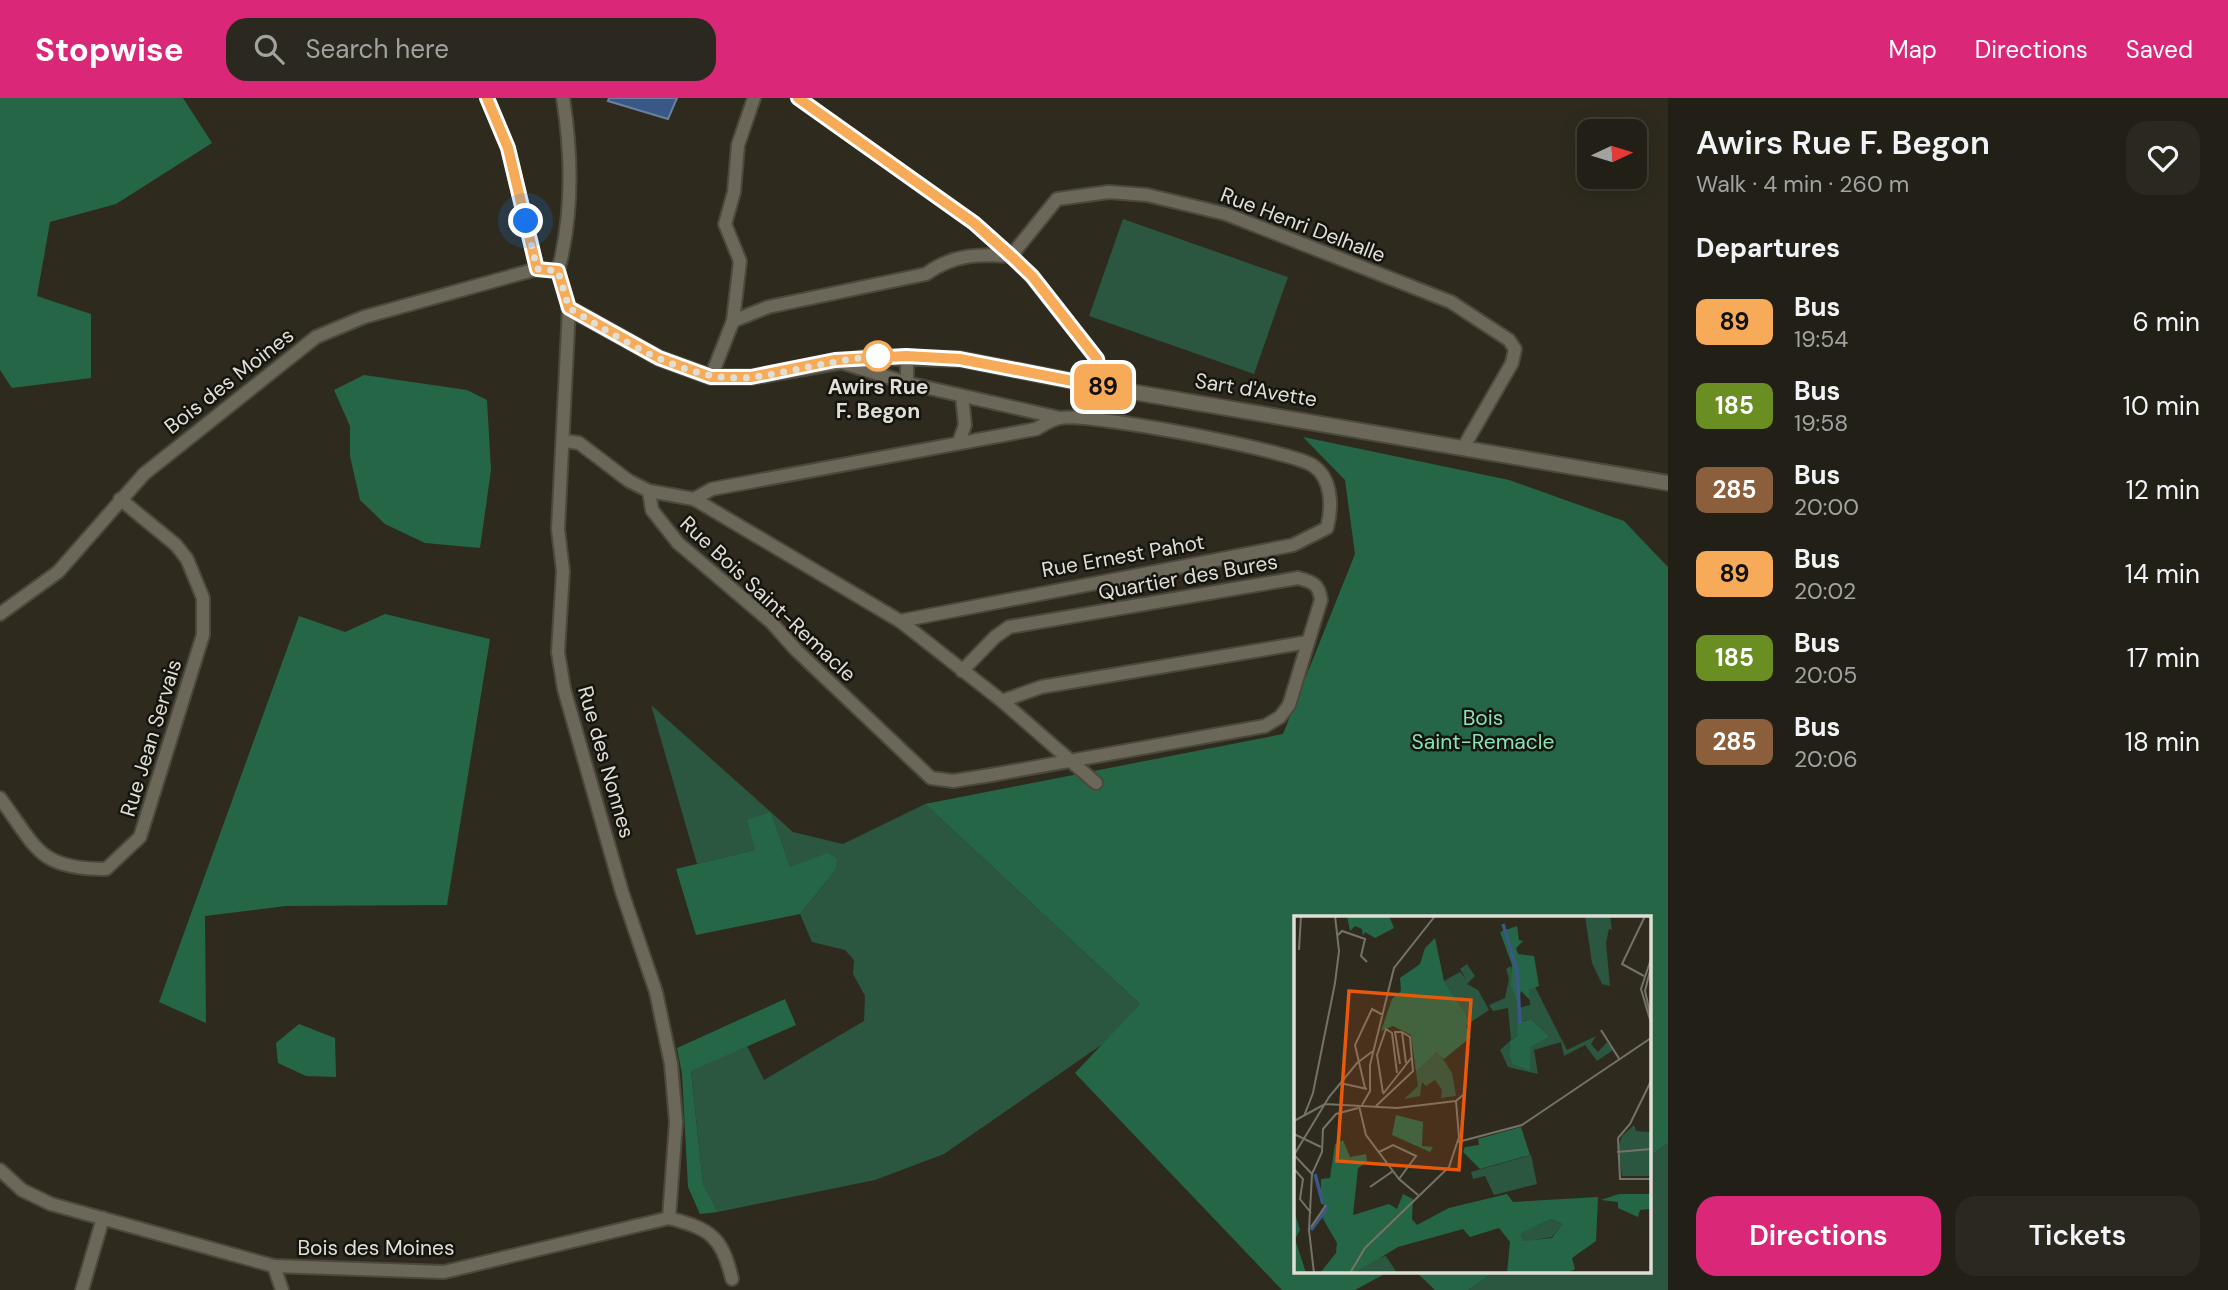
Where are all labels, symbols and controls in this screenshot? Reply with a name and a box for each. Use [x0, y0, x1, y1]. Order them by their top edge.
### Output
search box [226, 18, 716, 81]
text: Stopwise [35, 28, 184, 71]
icon: search [250, 30, 288, 68]
text: Search here [306, 32, 449, 66]
text: Map [1889, 34, 1937, 65]
text: Directions [1975, 34, 2088, 65]
text: Saved [2126, 34, 2193, 65]
north arrow [1577, 119, 1647, 189]
map controls [1577, 119, 1647, 189]
text: Awirs Rue F. Begon [1696, 121, 1990, 164]
button: heart [2126, 121, 2200, 195]
text: Walk · 4 min · 260 m [1696, 169, 1909, 199]
street label: Rue Henri Delhalle [1216, 181, 1390, 269]
your location [508, 203, 543, 238]
text: Departures [1696, 231, 1840, 265]
text: Bus [1794, 290, 1840, 324]
text: 6 min [2132, 305, 2200, 339]
text: 89 [1720, 306, 1749, 337]
street label: Bois des Moines [158, 322, 300, 440]
text: 19:54 [1794, 324, 1848, 354]
marker: Awirs Rue F. Begon [863, 341, 893, 371]
line badge: 89 [1072, 364, 1134, 410]
street label: Sart d'Avette [1193, 367, 1319, 413]
text: 89 [1088, 371, 1118, 402]
place label: Awirs Rue F. Begon [828, 373, 928, 425]
text: Bus [1794, 374, 1840, 408]
text: 10 min [2123, 389, 2200, 423]
text: 185 [1715, 390, 1754, 421]
text: 19:58 [1794, 408, 1848, 438]
text: Bus [1794, 458, 1840, 492]
text: 12 min [2126, 473, 2200, 507]
text: 285 [1713, 474, 1756, 505]
text: 20:00 [1794, 492, 1859, 522]
street label: Rue Bois Saint-Remacle [674, 510, 862, 688]
street label: Rue Ernest Pahot [1039, 528, 1207, 584]
text: Bus [1794, 542, 1840, 576]
street label: Quartier des Bures [1096, 547, 1280, 607]
text: 14 min [2125, 557, 2200, 591]
text: 89 [1720, 558, 1749, 589]
text: 20:02 [1794, 576, 1856, 606]
text: Bus [1794, 626, 1840, 660]
text: 17 min [2127, 641, 2200, 675]
text: 185 [1715, 642, 1754, 673]
street label: Rue Jean Servais [114, 656, 188, 820]
text: 20:05 [1794, 660, 1857, 690]
street label: Rue des Nonnes [571, 683, 641, 841]
park label: Bois Saint-Remacle [1412, 704, 1554, 756]
text: Bus [1794, 710, 1840, 744]
text: 18 min [2125, 725, 2200, 759]
text: 285 [1713, 726, 1756, 757]
text: 20:06 [1794, 744, 1858, 774]
inset map [1294, 916, 1650, 1272]
button: Directions [1696, 1196, 1941, 1276]
button: Tickets [1955, 1196, 2200, 1276]
street label: Bois des Moines [297, 1234, 455, 1262]

